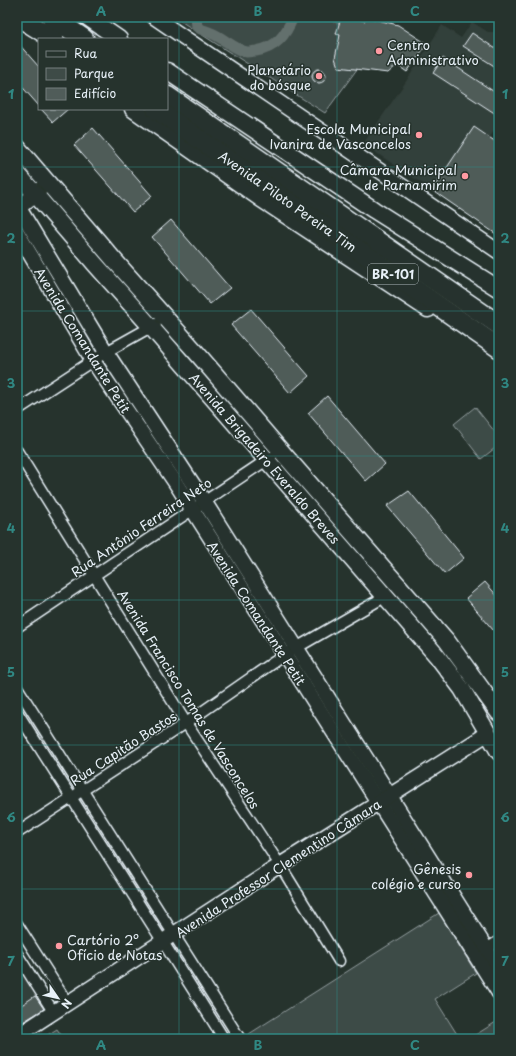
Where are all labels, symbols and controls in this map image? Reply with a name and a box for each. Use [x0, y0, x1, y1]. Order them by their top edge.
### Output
text: A [96, 1, 106, 20]
text: B [254, 1, 263, 20]
text: C [410, 1, 420, 20]
place label: Centro Administrativo [387, 35, 479, 69]
legend [38, 38, 168, 110]
text: Rua [74, 44, 98, 62]
marker: Centro Administrativo [374, 46, 384, 56]
place label: Planetário do bósque [247, 60, 311, 94]
text: Parque [74, 64, 114, 82]
marker: Planetário do bósque [314, 71, 324, 81]
text: 1 [8, 84, 14, 103]
text: Edifício [74, 84, 116, 102]
text: 1 [502, 84, 508, 103]
place label: Escola Municipal Ivanira de Vasconcelos [269, 119, 411, 153]
marker: Escola Municipal Ivanira de Vasconcelos [414, 130, 424, 140]
street label: Avenida Piloto Pereira Tim [215, 146, 361, 256]
place label: Câmara Municipal de Parnamirim [340, 160, 457, 194]
marker: Câmara Municipal de Parnamirim [460, 171, 470, 181]
text: 2 [6, 228, 16, 247]
text: 2 [500, 228, 510, 247]
street label: Avenida Comandante Petit [30, 263, 136, 417]
road number: BR-101 [368, 264, 418, 284]
street label: Avenida Brigadeiro Everaldo Breves [185, 368, 345, 548]
text: 3 [7, 373, 16, 392]
text: 3 [501, 373, 510, 392]
street label: Rua Antônio Ferreira Neto [67, 473, 215, 581]
text: 4 [7, 518, 16, 537]
text: 4 [501, 518, 510, 537]
street label: Avenida Comandante Petit [203, 537, 311, 689]
street label: Avenida Francisco Tomas de Vasconcelos [113, 586, 265, 812]
text: 5 [7, 662, 15, 681]
text: 5 [501, 662, 509, 681]
street label: Rua Capitão Bastos [66, 706, 180, 790]
street label: Avenida Professor Clementino Câmara [171, 794, 385, 942]
text: 6 [6, 807, 16, 826]
text: 6 [500, 807, 510, 826]
place label: Gênesis colégio e curso [371, 859, 461, 893]
marker: Gênesis colégio e curso [464, 870, 474, 880]
place label: Cartório 2º Ofício de Notas [67, 930, 162, 964]
marker: Cartório 2º Ofício de Notas [54, 941, 64, 951]
text: 7 [7, 951, 15, 970]
text: 7 [501, 951, 509, 970]
north arrow [38, 978, 78, 1018]
text: N [57, 996, 76, 1012]
text: A [96, 1035, 106, 1054]
text: B [254, 1035, 263, 1054]
text: C [410, 1035, 420, 1054]

